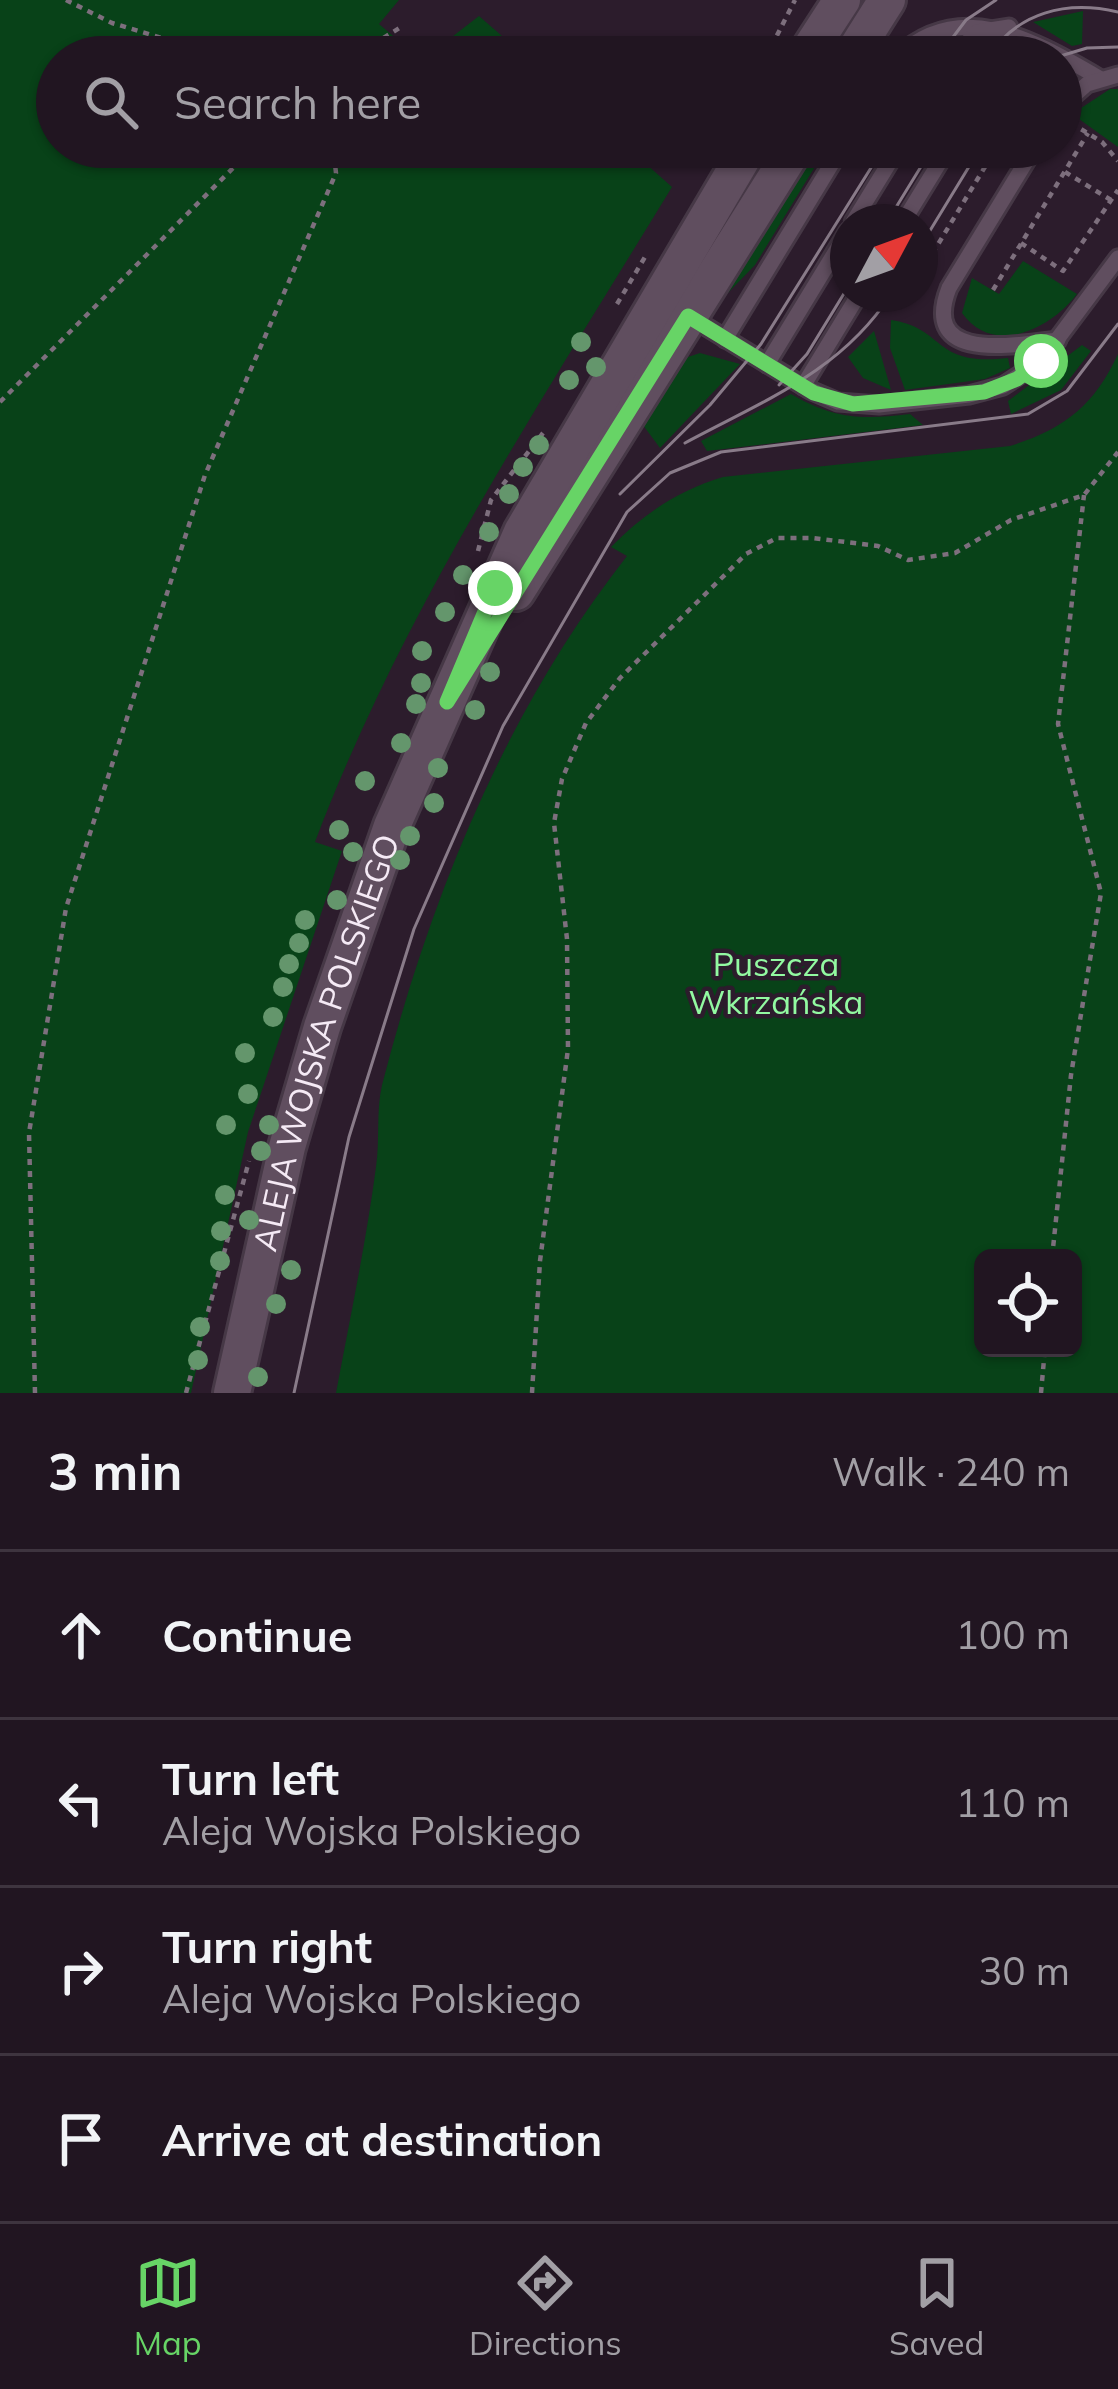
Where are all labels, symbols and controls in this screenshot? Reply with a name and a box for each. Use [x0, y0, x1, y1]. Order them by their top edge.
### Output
search box [36, 36, 1082, 168]
icon: search [78, 69, 144, 135]
text: Search here [174, 74, 421, 130]
north arrow [830, 204, 938, 312]
route start [1014, 334, 1068, 388]
route end [468, 561, 522, 615]
street label: ALEJA WOJSKA POLSKIEGO [243, 829, 408, 1255]
park label: Puszcza Wkrzańska [689, 943, 863, 1022]
map controls [974, 1249, 1082, 1357]
button: locate [974, 1249, 1082, 1357]
text: 3 min [48, 1439, 183, 1503]
text: Walk · 240 m [832, 1447, 1070, 1496]
icon: ahead [48, 1602, 114, 1668]
text: Continue [162, 1607, 352, 1663]
text: 100 m [955, 1610, 1070, 1659]
text: Turn left [162, 1750, 339, 1806]
icon: left [48, 1770, 114, 1836]
text: 110 m [955, 1778, 1070, 1827]
text: Aleja Wojska Polskiego [162, 1806, 581, 1855]
text: Turn right [162, 1918, 372, 1974]
icon: right [48, 1938, 114, 2004]
text: 30 m [979, 1946, 1070, 1995]
text: Aleja Wojska Polskiego [162, 1974, 581, 2023]
icon: arrive [48, 2106, 114, 2172]
text: Arrive at destination [162, 2111, 602, 2167]
tab: Map [134, 2250, 202, 2363]
tab: Directions [469, 2250, 622, 2363]
tab: Saved [889, 2250, 984, 2363]

